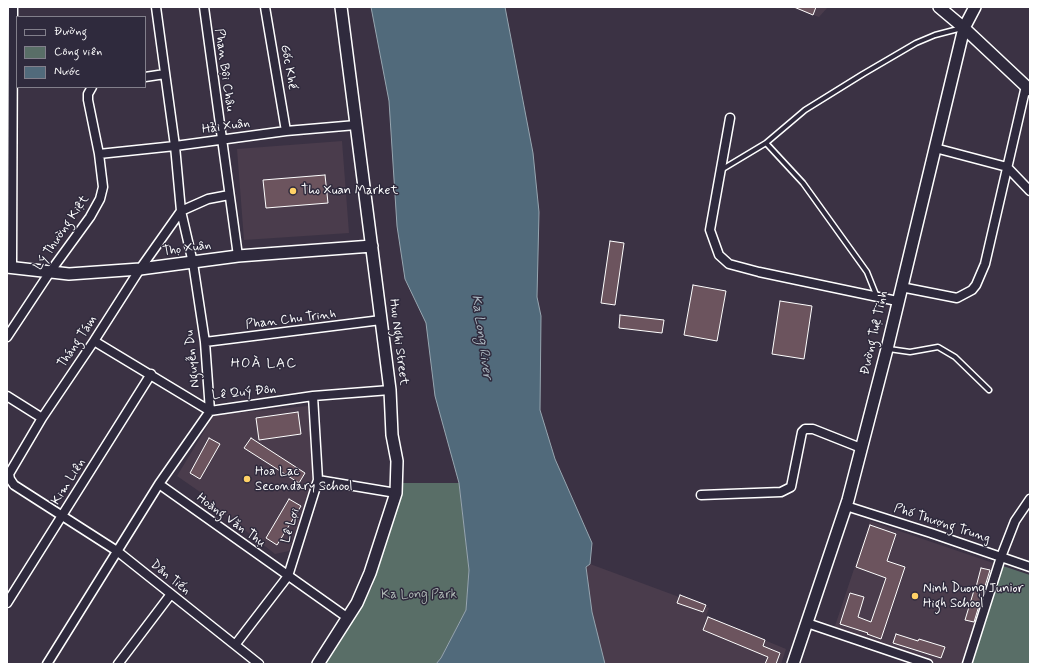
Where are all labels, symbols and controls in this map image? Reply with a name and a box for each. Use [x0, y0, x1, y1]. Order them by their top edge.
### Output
legend [16, 16, 146, 88]
text: Đường [54, 24, 87, 40]
street label: Phan Bội Châu [210, 28, 238, 112]
street label: Gốc Khế [276, 43, 300, 91]
text: Công viên [54, 44, 102, 60]
text: Nước [54, 64, 80, 80]
street label: Hải Xuân [201, 116, 251, 138]
place label: Tho Xuan Market [301, 183, 398, 199]
marker: Tho Xuan Market [288, 186, 298, 196]
street label: Lý Thường Kiệt [31, 192, 93, 274]
street label: Thọ Xuân [162, 238, 212, 260]
street label: Đường Tuệ Tĩnh [858, 289, 892, 377]
water label: Ka Long River [467, 294, 495, 380]
street label: Huu Nghi Street [385, 298, 411, 386]
street label: Phan Chu Trinh [245, 307, 337, 333]
street label: Tháng Tám [55, 313, 101, 371]
street label: Nguyễn Du [182, 329, 204, 389]
district label: HOÀ LẠC [231, 356, 297, 372]
street label: Lê Quý Đôn [211, 382, 277, 404]
street label: Kim Liên [49, 456, 89, 508]
place label: Hoa Lac Secondary School [255, 464, 352, 495]
marker: Hoa Lac Secondary School [242, 474, 252, 484]
street label: Hoàng Văn Thụ [193, 490, 269, 552]
street label: Phố Thượng Trung [892, 501, 992, 547]
street label: Lê Lợi [278, 507, 304, 545]
street label: Dân Tiến [147, 557, 193, 599]
place label: Ninh Duong Junior High School [923, 581, 1024, 612]
park label: Ka Long Park [381, 587, 457, 603]
marker: Ninh Duong Junior High School [910, 591, 920, 601]

